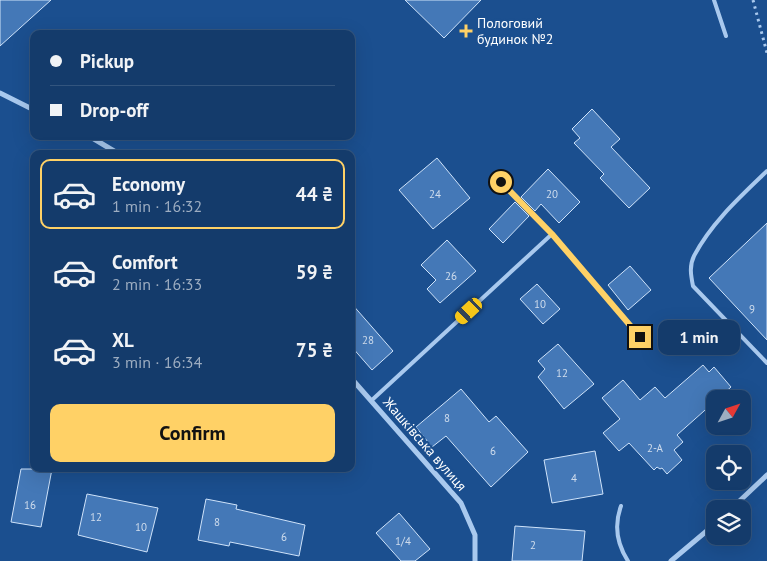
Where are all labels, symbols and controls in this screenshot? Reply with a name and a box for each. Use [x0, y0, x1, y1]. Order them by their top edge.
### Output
place label: Пологовий будинок №2 [477, 14, 553, 48]
marker: Пологовий будинок №2 [459, 24, 473, 38]
text: Pickup [80, 49, 134, 73]
text: Drop-off [80, 98, 148, 122]
route start [490, 171, 512, 193]
icon: car [52, 172, 97, 217]
text: Economy [112, 172, 185, 196]
text: 44 ₴ [296, 182, 333, 206]
house number: 24 [429, 187, 441, 201]
house number: 20 [546, 187, 558, 201]
text: 1 min · 16:32 [112, 196, 202, 216]
icon: car [52, 250, 97, 295]
text: Comfort [112, 250, 178, 274]
text: 59 ₴ [296, 260, 333, 284]
house number: 26 [445, 269, 457, 283]
text: 2 min · 16:33 [112, 274, 202, 294]
car [452, 295, 485, 327]
house number: 10 [534, 297, 546, 311]
house number: 9 [749, 302, 755, 316]
callout: 1 min [658, 320, 740, 354]
route end [629, 326, 651, 348]
text: 1 min [679, 327, 719, 347]
icon: car [52, 328, 97, 373]
text: XL [112, 328, 134, 352]
house number: 28 [362, 333, 374, 347]
text: 75 ₴ [296, 338, 333, 362]
text: 3 min · 16:34 [112, 352, 202, 372]
house number: 12 [556, 366, 568, 380]
north arrow [706, 390, 751, 435]
map controls [706, 390, 751, 545]
street label: Жашківська вулиця [379, 393, 471, 495]
button: Confirm [50, 404, 335, 462]
house number: 8 [444, 411, 450, 425]
house number: 2-А [647, 441, 664, 455]
house number: 6 [490, 444, 496, 458]
button: locate [706, 445, 751, 490]
house number: 4 [571, 471, 577, 485]
house number: 16 [24, 498, 36, 512]
button: layers [706, 500, 751, 545]
house number: 12 [90, 510, 102, 524]
house number: 8 [214, 515, 220, 529]
house number: 10 [135, 520, 147, 534]
house number: 6 [281, 530, 287, 544]
house number: 1/4 [395, 534, 411, 548]
house number: 2 [530, 538, 536, 552]

